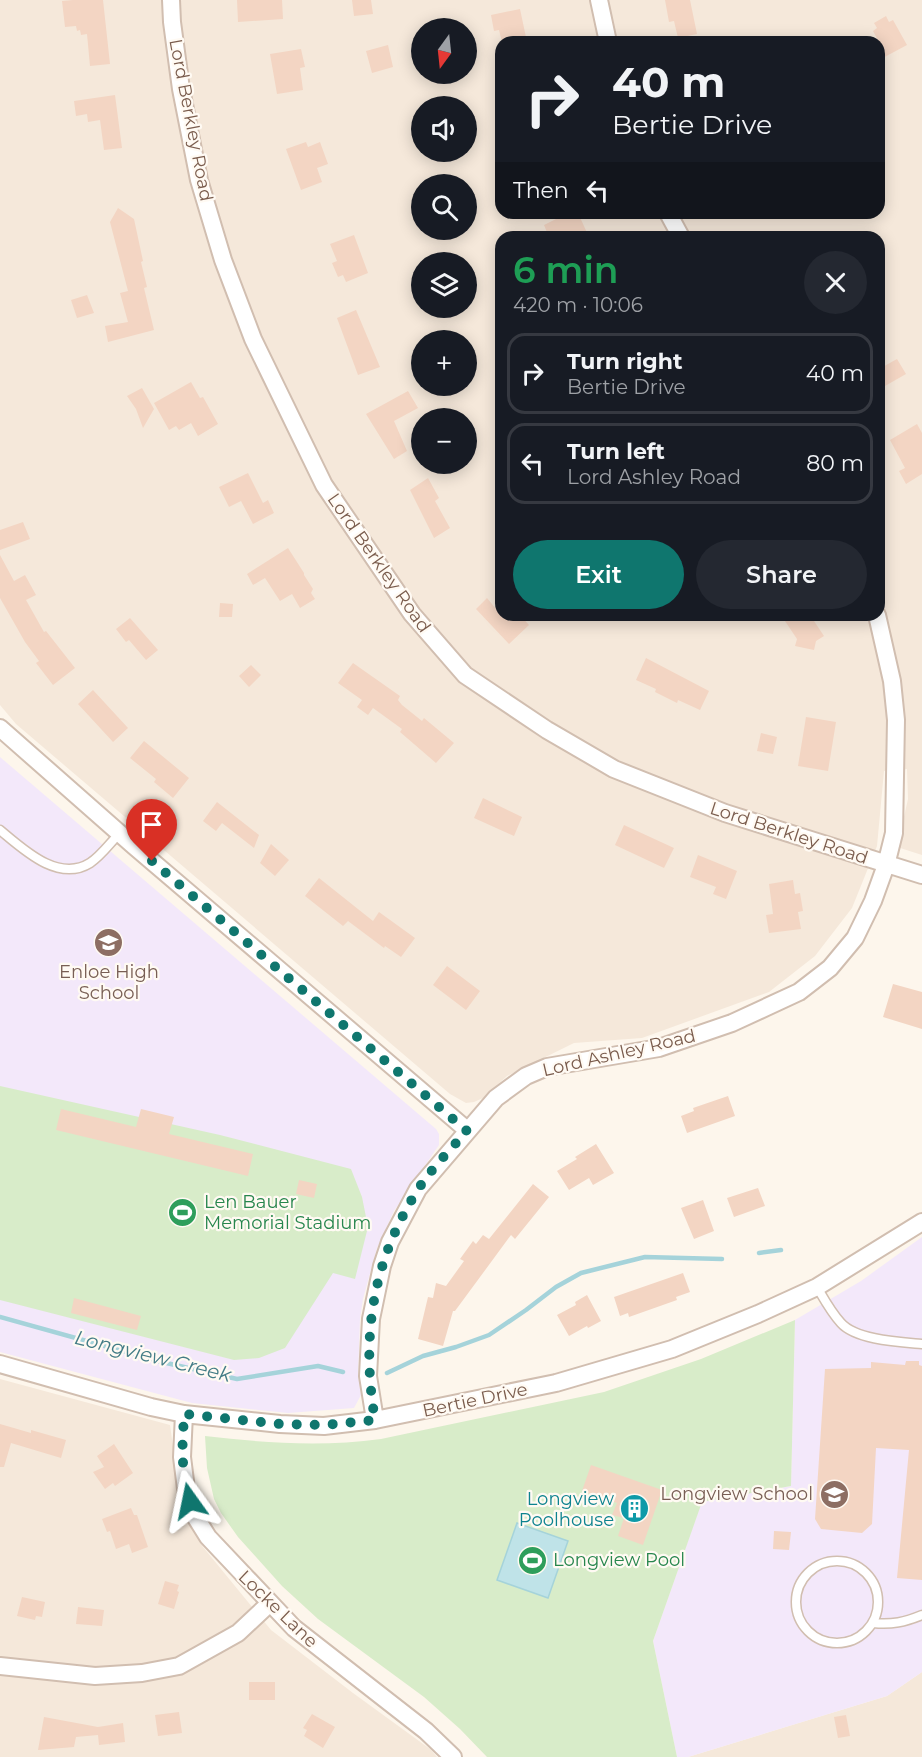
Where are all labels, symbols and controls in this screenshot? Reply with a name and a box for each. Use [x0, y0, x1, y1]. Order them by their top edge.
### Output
north arrow [411, 18, 477, 84]
map controls [411, 18, 477, 474]
street label: Lord Berkley Road [164, 37, 218, 203]
text: 40 m [612, 56, 725, 108]
icon: right [513, 60, 591, 138]
button: sound [411, 96, 477, 162]
text: Bertie Drive [612, 108, 772, 141]
button: search [411, 174, 477, 240]
icon: left [581, 174, 614, 207]
text: Then [513, 177, 569, 204]
text: 6 min [513, 248, 618, 292]
button: close [804, 251, 867, 314]
button: layers [411, 252, 477, 318]
text: 420 m · 10:06 [513, 293, 643, 317]
button: + [411, 330, 477, 396]
text: Turn right [567, 348, 682, 375]
icon: right [516, 357, 549, 390]
text: 40 m [806, 360, 864, 387]
text: Bertie Drive [567, 375, 686, 399]
button: − [411, 408, 477, 474]
text: Turn left [567, 438, 665, 465]
icon: left [516, 447, 549, 480]
text: 80 m [806, 450, 864, 477]
text: Lord Ashley Road [567, 465, 741, 489]
street label: Lord Berkley Road [323, 489, 435, 637]
button: Exit [513, 540, 684, 609]
button: Share [696, 540, 867, 609]
street label: Lord Berkley Road [707, 797, 871, 869]
pin [126, 799, 177, 861]
icon: arrive [135, 808, 168, 841]
school or university icon: Enloe High School [93, 927, 125, 959]
place label: Enloe High School [59, 961, 159, 1004]
street label: Lord Ashley Road [540, 1025, 698, 1081]
place label: Len Bauer Memorial Stadium [204, 1191, 371, 1234]
sports icon: Len Bauer Memorial Stadium [167, 1196, 199, 1228]
water label: Longview Creek [72, 1325, 235, 1387]
street label: Bertie Drive [420, 1378, 530, 1422]
position arrow [158, 1469, 222, 1533]
school or university icon: Longview School [818, 1478, 850, 1510]
place label: Longview School [660, 1483, 813, 1505]
place label: Longview Poolhouse [519, 1488, 614, 1531]
building icon: Longview Poolhouse [619, 1493, 651, 1525]
sports icon: Longview Pool [516, 1544, 548, 1576]
place label: Longview Pool [553, 1549, 685, 1571]
street label: Locke Lane [234, 1566, 322, 1652]

